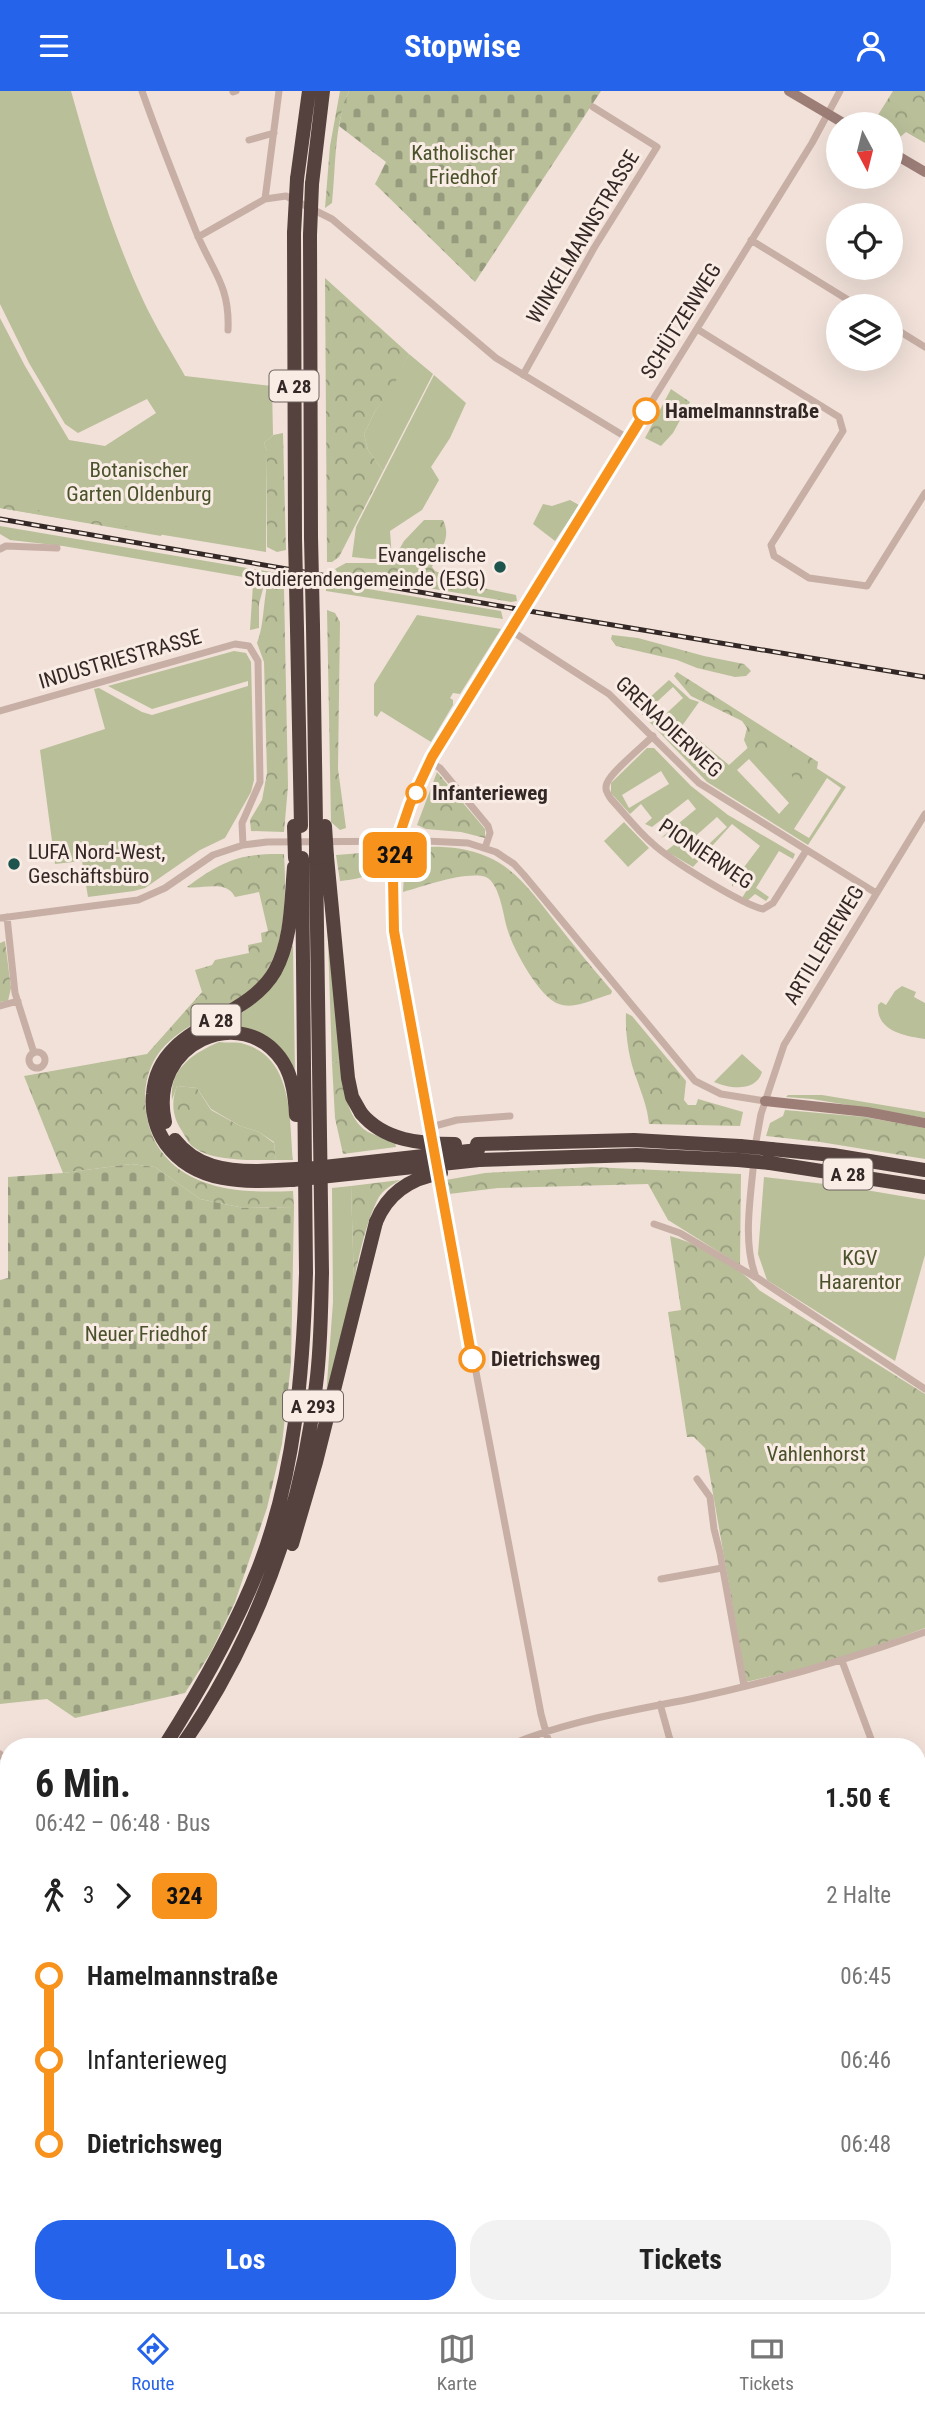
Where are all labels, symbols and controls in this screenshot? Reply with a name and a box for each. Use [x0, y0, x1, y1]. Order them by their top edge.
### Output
icon: menu [35, 27, 73, 65]
text: Stopwise [404, 27, 521, 65]
icon: person [852, 27, 890, 65]
north arrow [826, 112, 903, 189]
map controls [826, 112, 903, 371]
park label: Katholischer Friedhof [411, 141, 515, 189]
street label: WINKELMANNSTRASSE [522, 146, 644, 328]
button: locate [826, 203, 903, 280]
street label: SCHÜTZENWEG [636, 259, 726, 383]
button: layers [826, 294, 903, 371]
road number: A 28 [270, 371, 318, 401]
marker: Hamelmannstraße [633, 398, 659, 424]
place label: Hamelmannstraße [665, 399, 819, 423]
park label: Botanischer Garten Oldenburg [66, 458, 212, 506]
place label: Evangelische Studierendengemeinde (ESG) [244, 543, 486, 591]
marker: Evangelische Studierendengemeinde (ESG) [492, 559, 508, 575]
street label: INDUSTRIESTRASSE [36, 624, 204, 694]
street label: GRENADIERWEG [611, 672, 727, 782]
place label: Infanterieweg [432, 781, 548, 805]
marker: Infanterieweg [406, 783, 426, 803]
street label: PIONIERWEG [654, 814, 758, 894]
line badge: 324 [355, 832, 435, 878]
place label: LUFA Nord-West, Geschäftsbüro [28, 840, 165, 888]
text: 324 [377, 841, 413, 869]
marker: LUFA Nord-West, Geschäftsbüro [6, 856, 22, 872]
street label: ARTILLERIEWEG [779, 881, 869, 1009]
road number: A 28 [192, 1005, 241, 1036]
road number: A 28 [824, 1159, 872, 1189]
park label: KGV Haarentor [819, 1246, 901, 1294]
park label: Neuer Friedhof [85, 1322, 208, 1346]
marker: Dietrichsweg [459, 1346, 485, 1372]
place label: Dietrichsweg [491, 1347, 600, 1371]
road number: A 293 [283, 1391, 343, 1421]
park label: Vahlenhorst [766, 1442, 866, 1466]
text: 6 Min. [35, 1762, 131, 1806]
text: 1.50 € [825, 1783, 891, 1813]
text: 06:42 – 06:48 · Bus [35, 1810, 211, 1837]
icon: walk [35, 1877, 73, 1915]
icon: forward [104, 1877, 142, 1915]
text: 3 [83, 1882, 94, 1909]
text: 324 [166, 1882, 203, 1910]
text: 2 Halte [826, 1882, 891, 1909]
text: Hamelmannstraße [87, 1961, 278, 1991]
text: 06:45 [840, 1963, 891, 1990]
text: Infanterieweg [87, 2045, 227, 2075]
text: 06:46 [840, 2047, 891, 2074]
text: Dietrichsweg [87, 2129, 222, 2159]
text: 06:48 [840, 2131, 891, 2158]
button: Los [35, 2220, 456, 2300]
button: Tickets [470, 2220, 891, 2300]
tab: Route [131, 2330, 174, 2395]
tab: Karte [437, 2330, 477, 2395]
tab: Tickets [739, 2330, 794, 2395]

